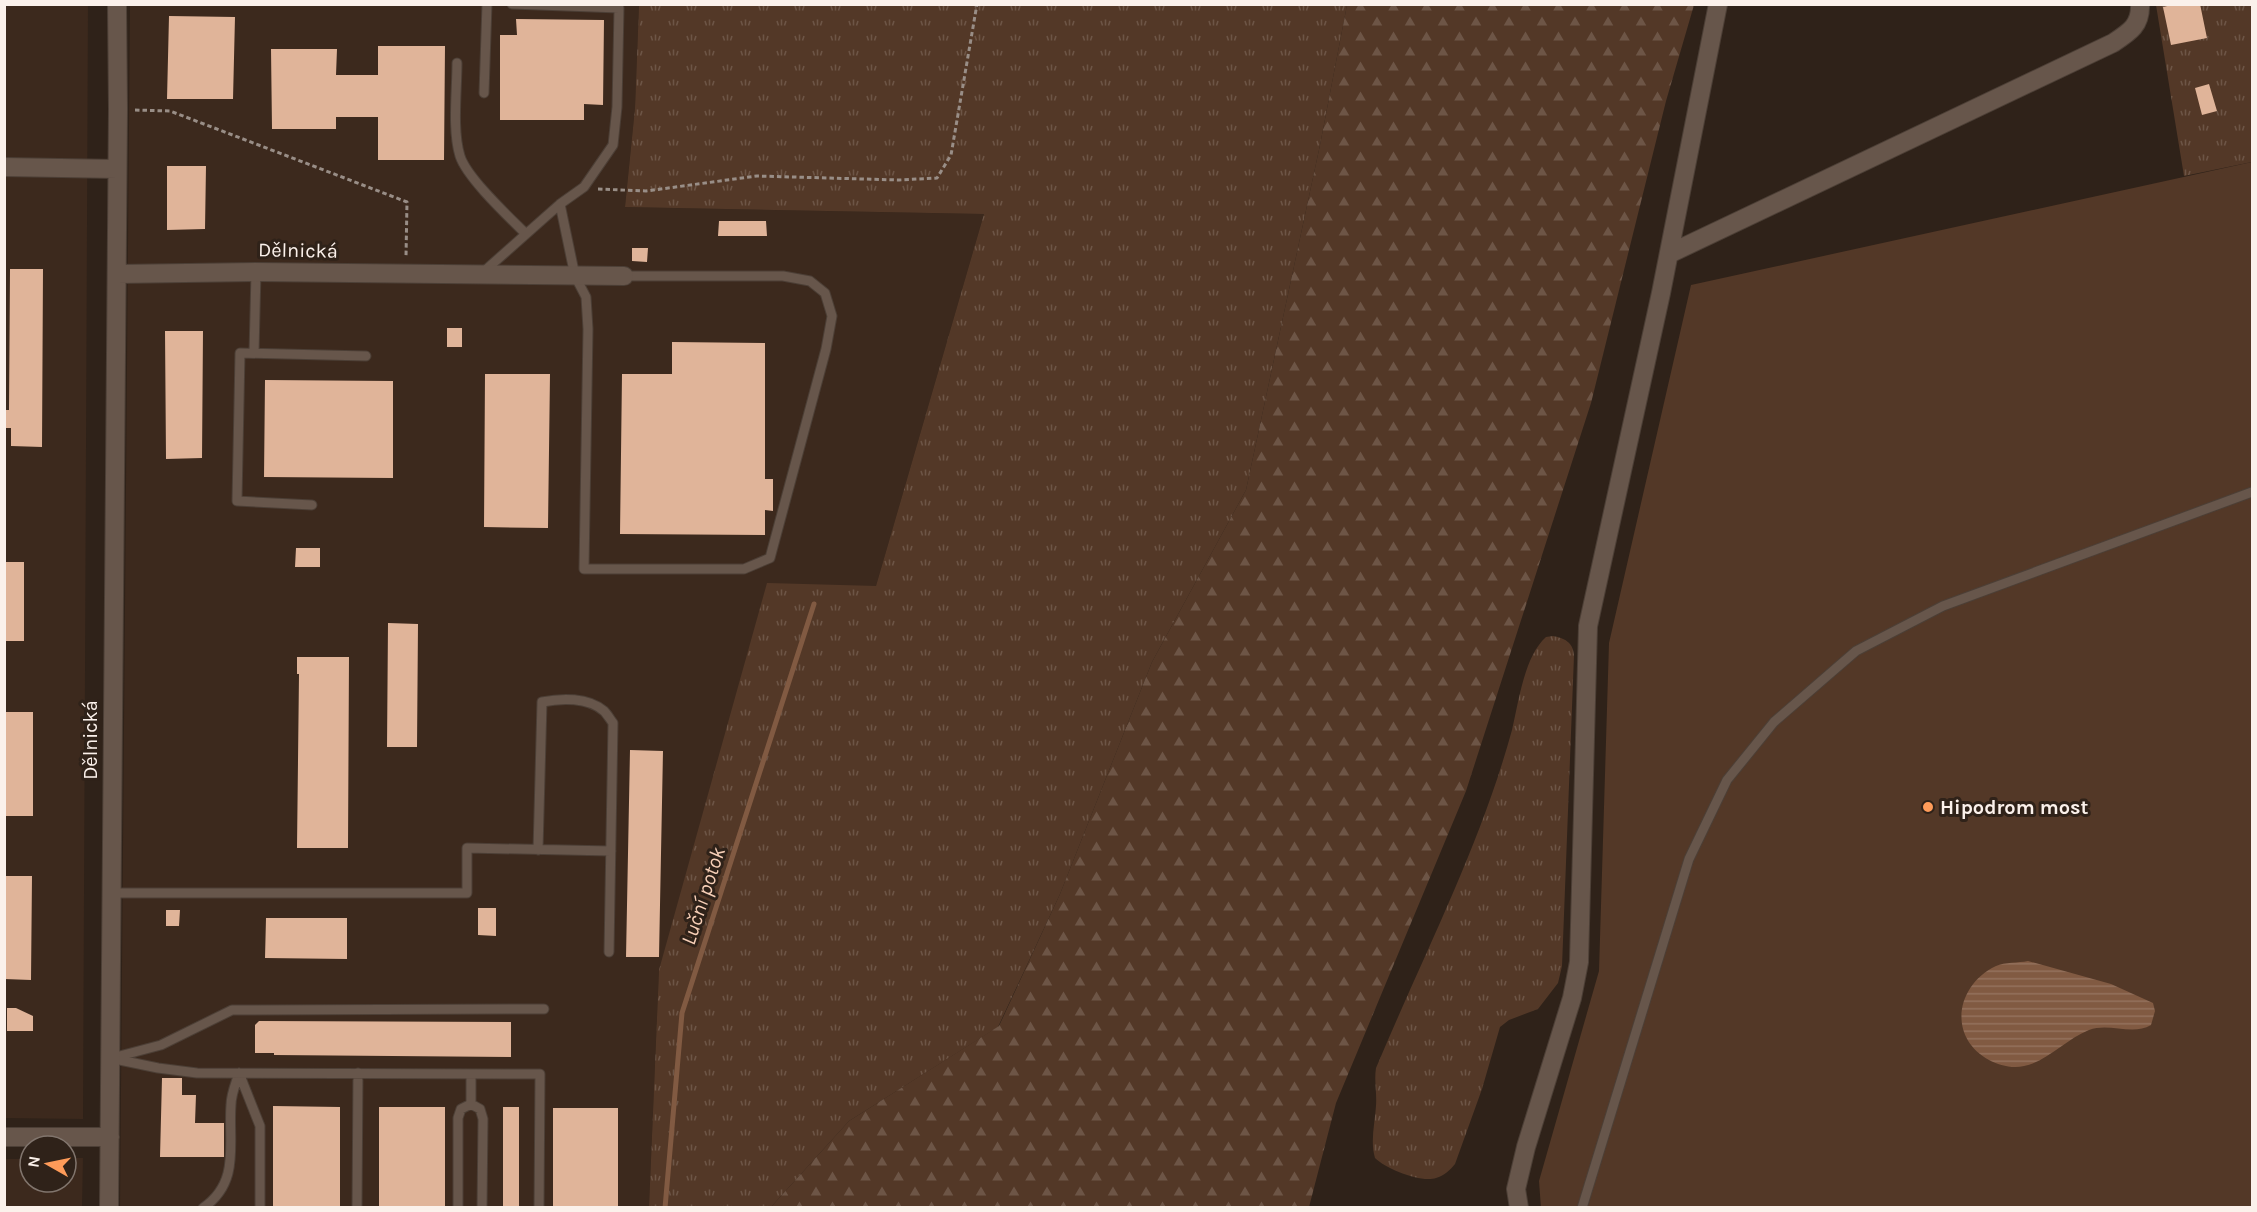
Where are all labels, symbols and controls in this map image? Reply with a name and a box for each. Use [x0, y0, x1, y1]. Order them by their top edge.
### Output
street label: Dělnická [258, 238, 338, 263]
street label: Dělnická [79, 700, 102, 780]
place label: Hipodrom most [1940, 796, 2089, 819]
marker: Hipodrom most [1921, 800, 1935, 814]
water label: Luční potok [676, 844, 730, 948]
north arrow [18, 1134, 78, 1194]
text: N [23, 1155, 44, 1169]

